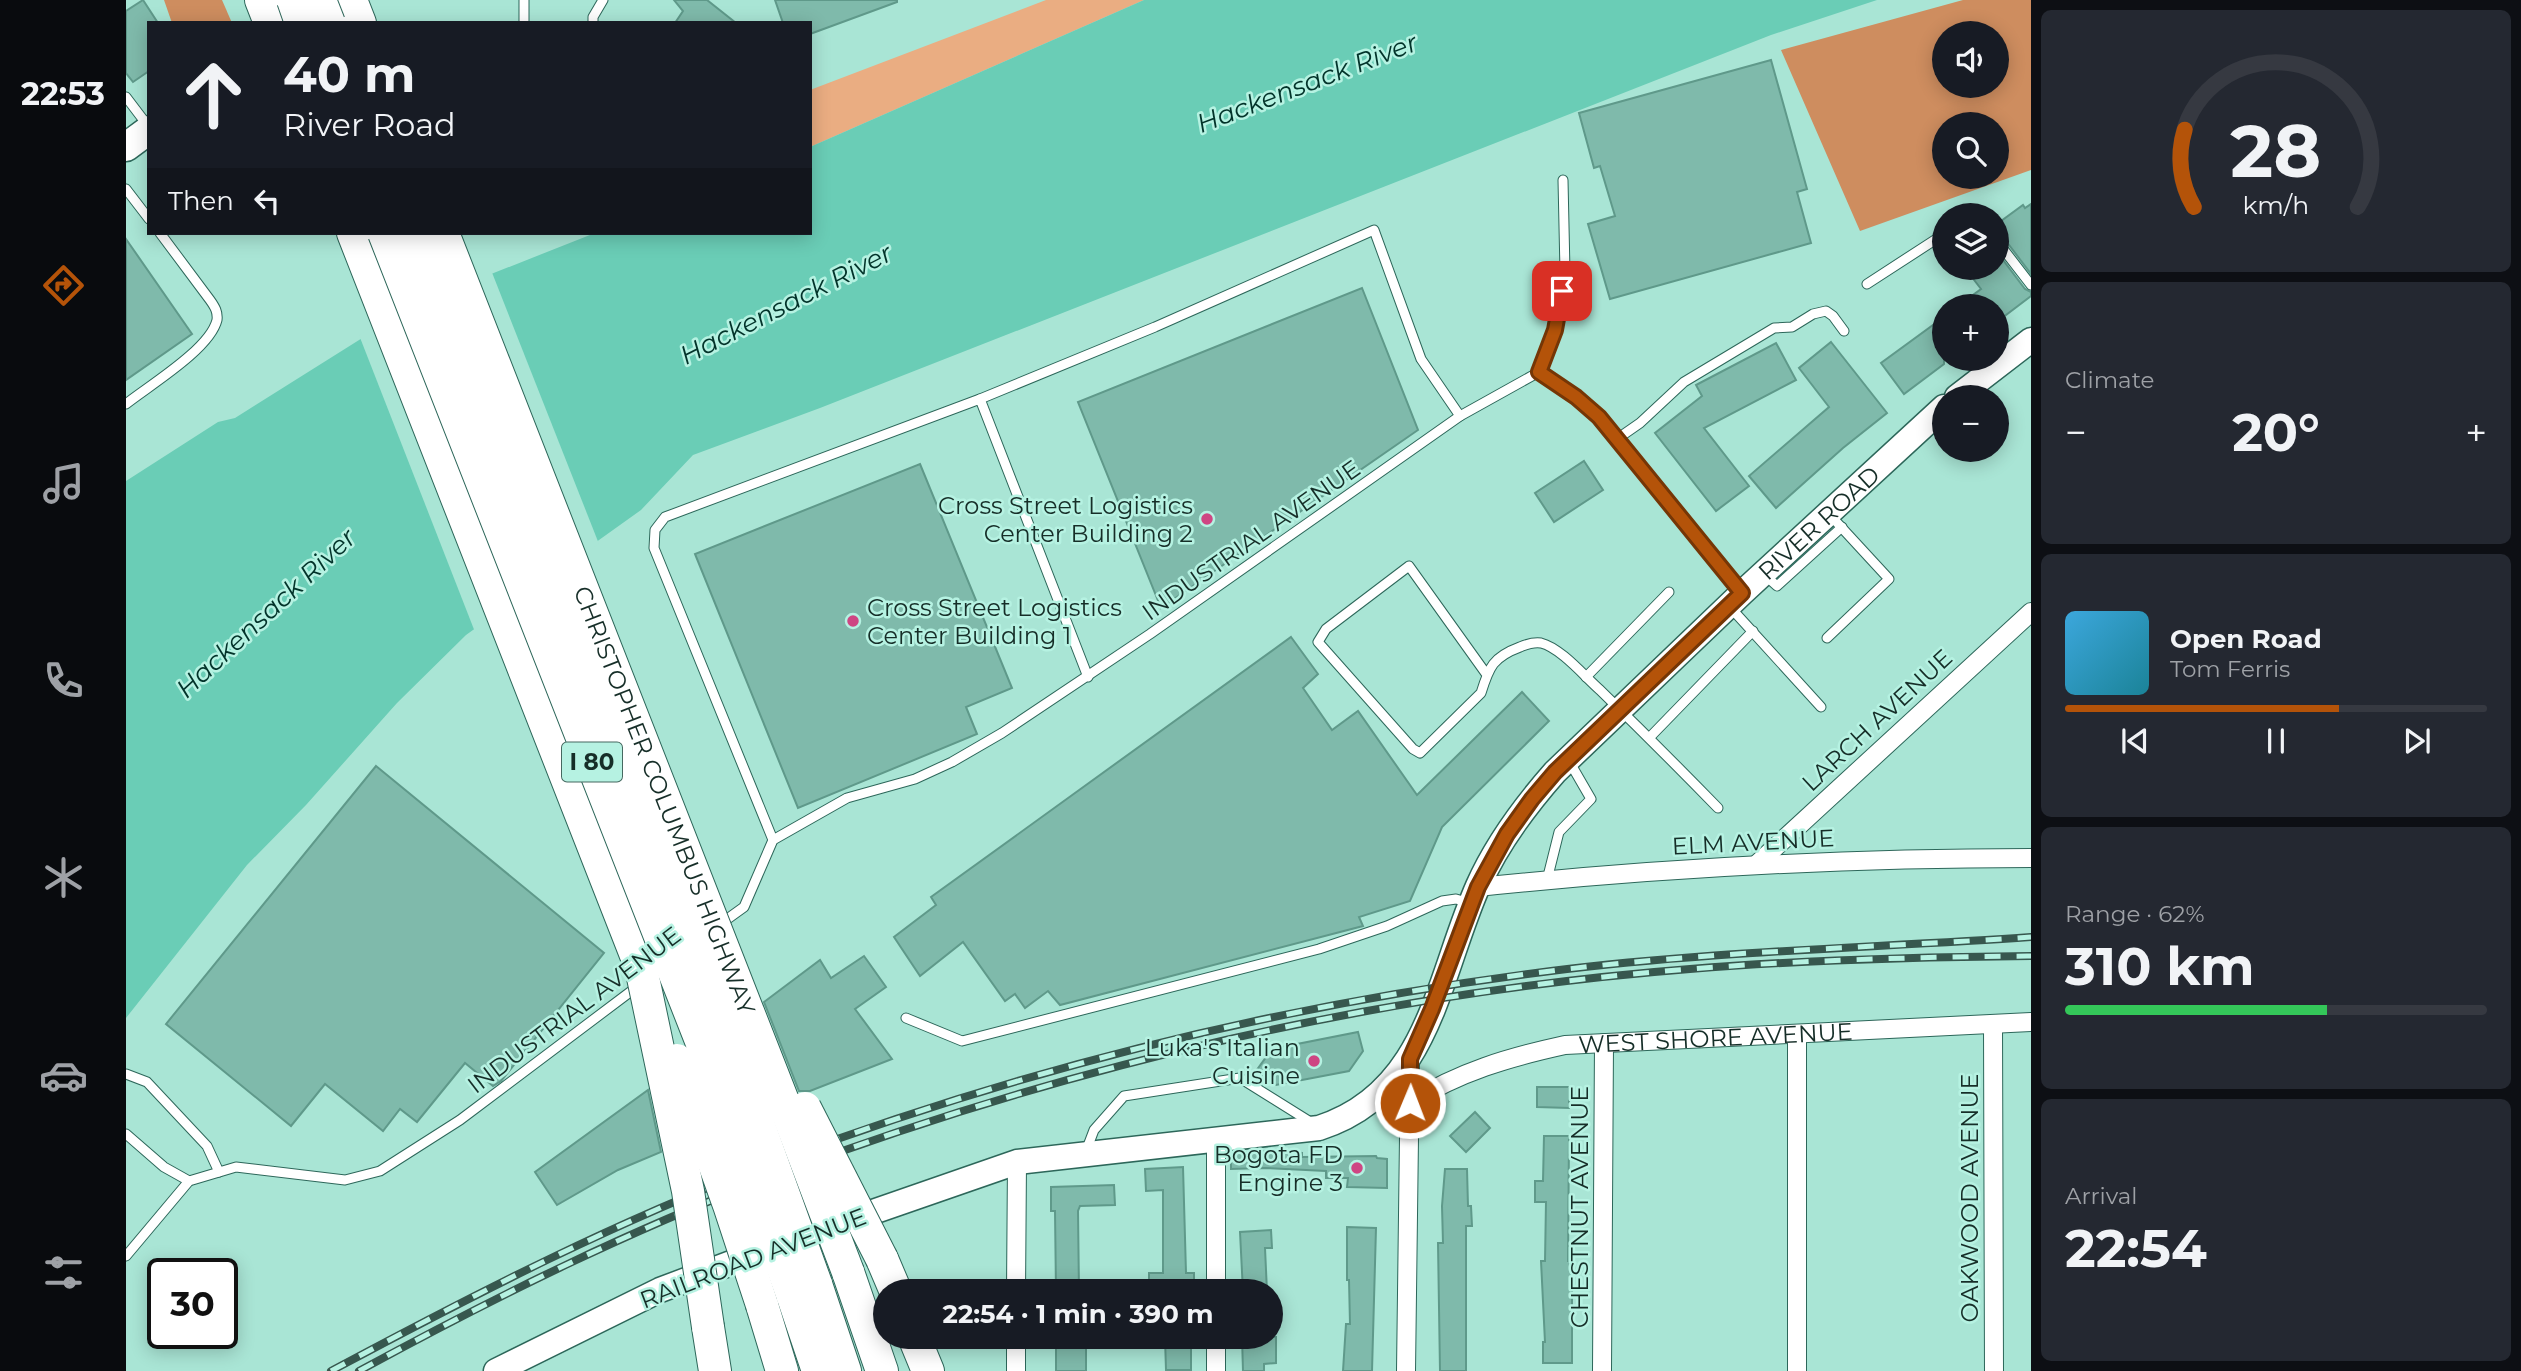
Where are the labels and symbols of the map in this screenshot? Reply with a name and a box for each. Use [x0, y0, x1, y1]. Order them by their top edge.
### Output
water label: Hackensack River [1192, 26, 1423, 140]
water label: Hackensack River [674, 236, 898, 371]
pin [1532, 261, 1592, 321]
street label: INDUSTRIAL AVENUE [1136, 454, 1366, 626]
street label: RIVER ROAD [1752, 459, 1885, 586]
place label: Cross Street Logistics Center Building 2 [938, 491, 1193, 548]
marker: Cross Street Logistics Center Building 2 [1199, 511, 1215, 527]
water label: Hackensack River [170, 521, 363, 705]
street label: CHRISTOPHER COLUMBUS HIGHWAY [568, 582, 762, 1019]
place label: Cross Street Logistics Center Building 1 [867, 593, 1122, 650]
marker: Cross Street Logistics Center Building 1 [845, 613, 861, 629]
street label: LARCH AVENUE [1796, 643, 1958, 797]
road number: I 80 [562, 742, 622, 782]
street label: ELM AVENUE [1671, 823, 1835, 861]
street label: INDUSTRIAL AVENUE [462, 920, 686, 1100]
street label: WEST SHORE AVENUE [1578, 1016, 1853, 1059]
place label: Luka's Italian Cuisine [1145, 1033, 1300, 1090]
marker: Luka's Italian Cuisine [1306, 1053, 1322, 1069]
position arrow [1373, 1066, 1447, 1140]
street label: OAKWOOD AVENUE [1955, 1073, 1984, 1323]
street label: CHESTNUT AVENUE [1565, 1086, 1594, 1328]
place label: Bogota FD Engine 3 [1214, 1140, 1343, 1197]
marker: Bogota FD Engine 3 [1349, 1160, 1365, 1176]
street label: RAILROAD AVENUE [636, 1201, 870, 1315]
speed limit sign: 30 [147, 1258, 238, 1349]

